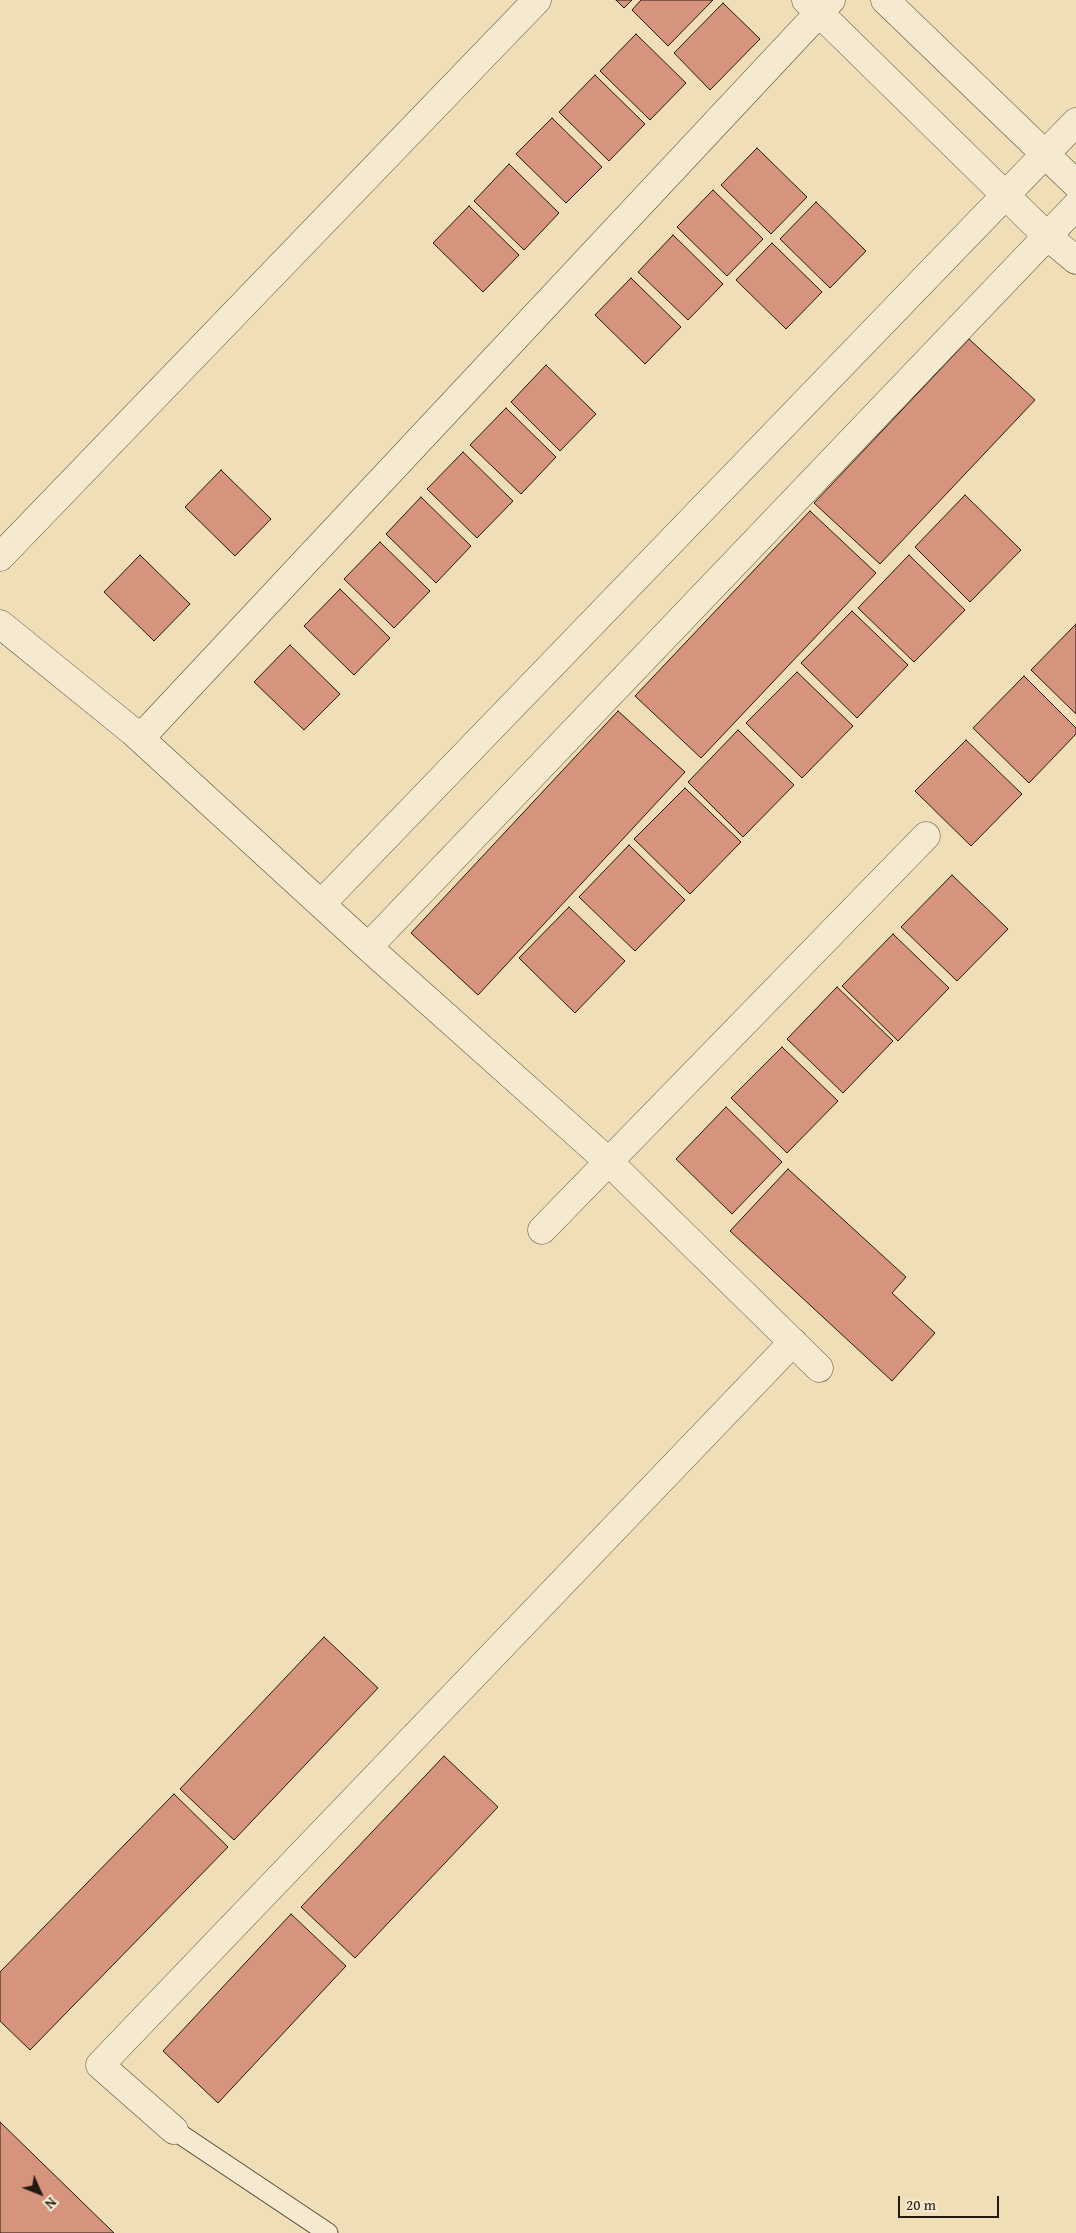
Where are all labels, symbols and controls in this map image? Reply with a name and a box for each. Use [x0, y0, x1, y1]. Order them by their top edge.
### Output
north arrow [15, 2168, 65, 2218]
scale bar [901, 2186, 1002, 2218]
text: N [40, 2193, 61, 2214]
text: 20 m [906, 2194, 936, 2215]

